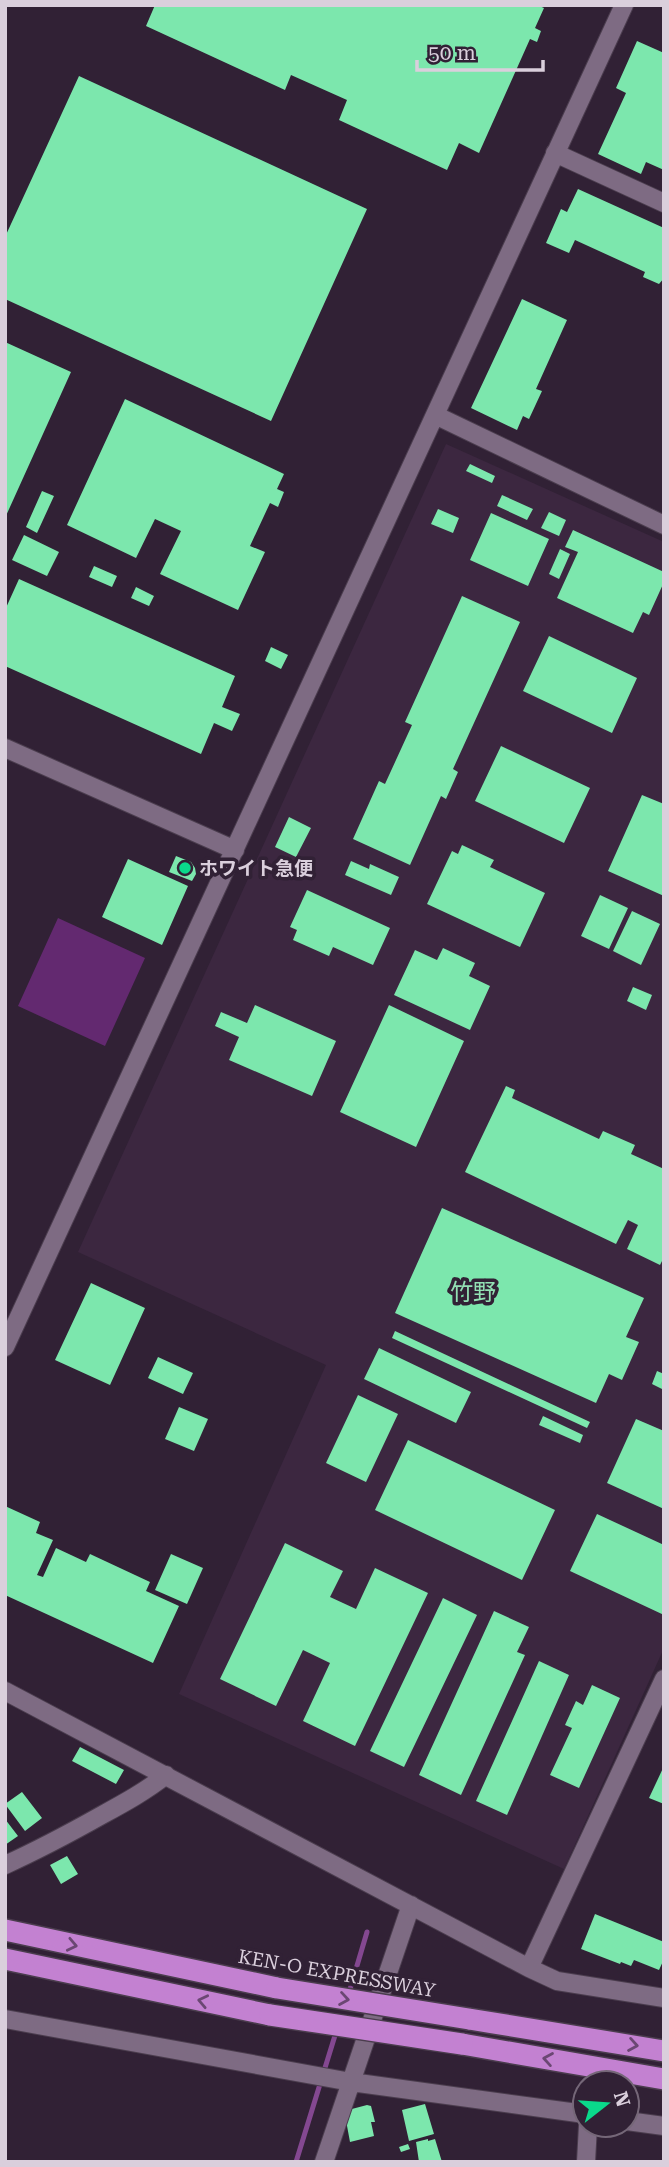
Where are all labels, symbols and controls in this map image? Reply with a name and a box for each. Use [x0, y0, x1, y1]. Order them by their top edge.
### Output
scale bar [417, 28, 543, 72]
text: 50 m [428, 41, 476, 65]
place label: ホワイト急便 [199, 857, 313, 880]
marker: ホワイト急便 [177, 860, 193, 876]
district label: 竹野 [450, 1279, 496, 1306]
one-way arrow [66, 1936, 78, 1951]
street label: KEN-O EXPRESSWAY [236, 1945, 438, 2002]
one-way arrow [338, 1991, 350, 2006]
one-way arrow [197, 1994, 209, 2009]
one-way arrow [627, 2037, 639, 2052]
one-way arrow [542, 2052, 554, 2067]
north arrow [571, 2069, 641, 2139]
text: N [609, 2089, 635, 2110]

